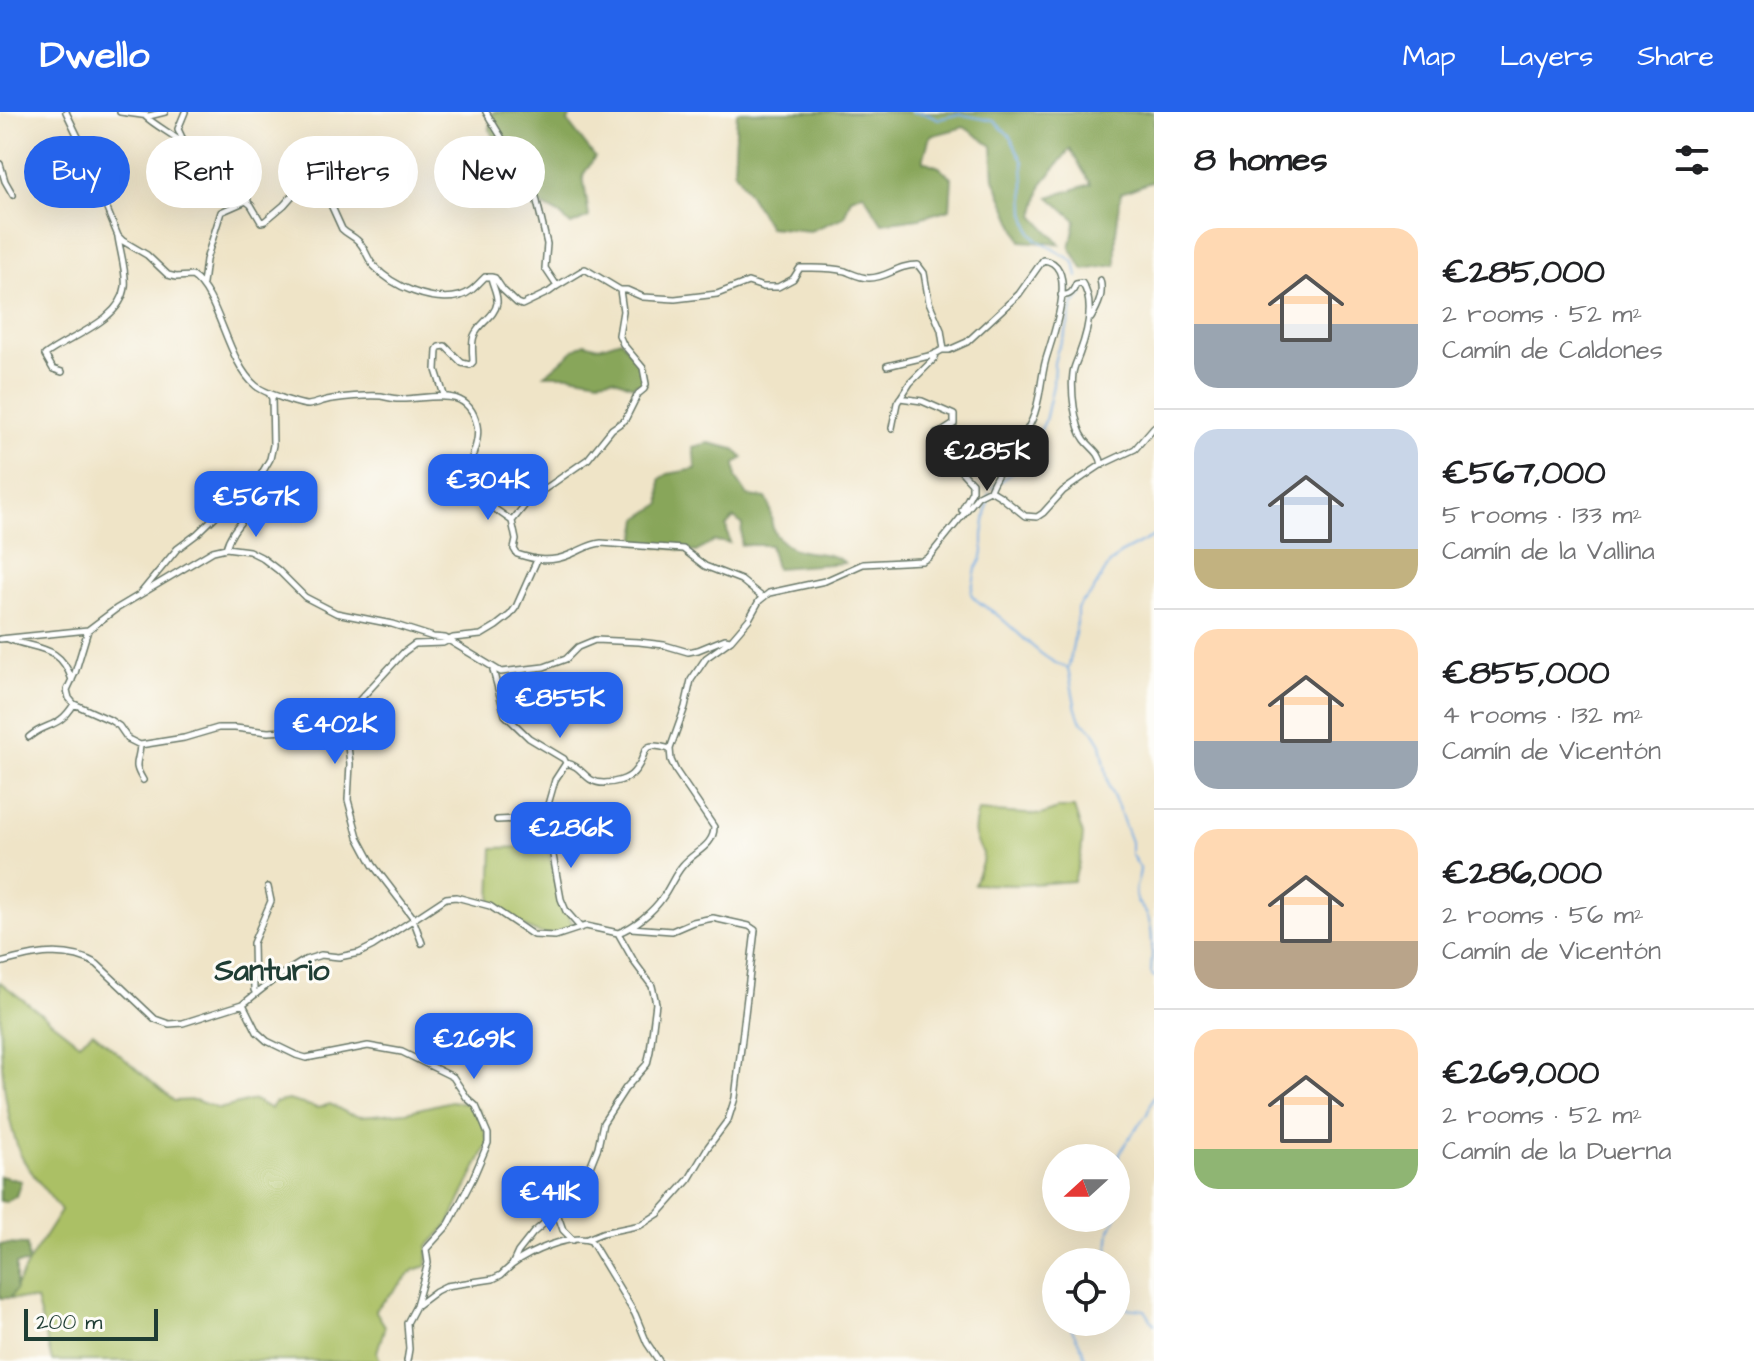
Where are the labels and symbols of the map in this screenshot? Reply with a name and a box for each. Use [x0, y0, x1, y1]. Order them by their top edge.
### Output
pin: €285K [931, 425, 1043, 493]
pin: €304K [432, 454, 544, 522]
pin: €567K [200, 471, 312, 539]
pin: €855K [504, 672, 616, 740]
pin: €402K [279, 698, 391, 766]
pin: €286K [515, 802, 627, 870]
district label: Santurio [214, 950, 330, 992]
pin: €269K [418, 1013, 530, 1081]
north arrow [1042, 1144, 1130, 1232]
pin: €411K [494, 1166, 606, 1234]
scale bar [24, 1305, 158, 1341]

